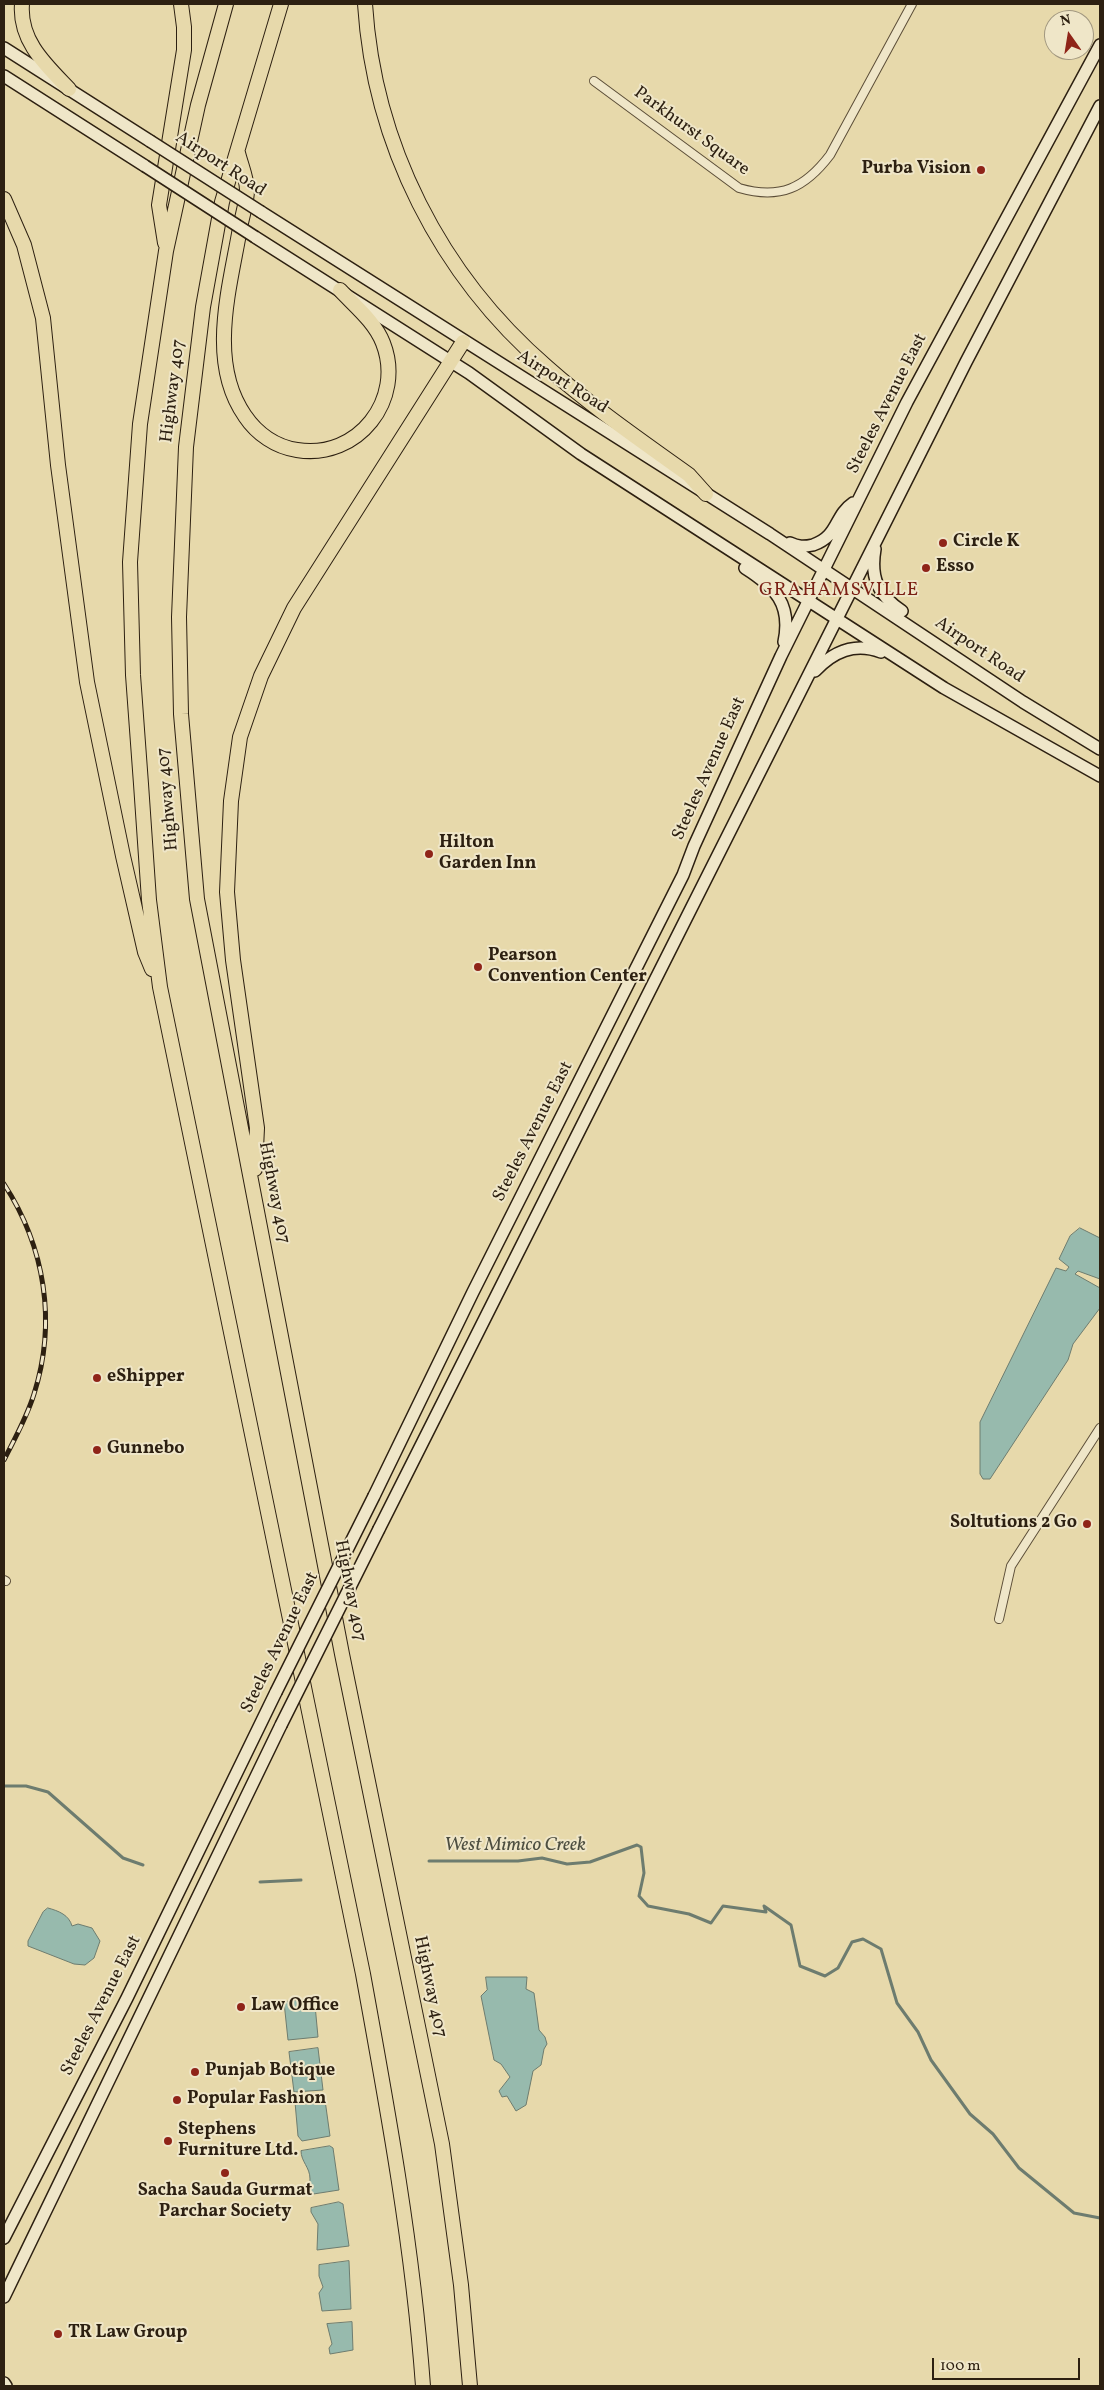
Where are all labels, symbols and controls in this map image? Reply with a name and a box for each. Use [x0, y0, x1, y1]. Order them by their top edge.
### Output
north arrow [1044, 10, 1094, 60]
text: N [1059, 10, 1073, 31]
street label: Parkhurst Square [629, 83, 753, 181]
street label: Airport Road [171, 128, 269, 202]
place label: Purba Vision [861, 159, 971, 181]
marker: Purba Vision [975, 164, 987, 176]
street label: Steeles Avenue East [843, 330, 933, 478]
street label: Highway 407 [157, 338, 191, 444]
street label: Airport Road [512, 346, 612, 420]
place label: Circle K [953, 532, 1020, 554]
marker: Circle K [937, 537, 949, 549]
place label: Esso [936, 557, 974, 579]
marker: Esso [920, 562, 932, 574]
district label: GRAHAMSVILLE [757, 581, 921, 603]
street label: Airport Road [930, 613, 1028, 689]
street label: Steeles Avenue East [669, 694, 751, 844]
street label: Highway 407 [154, 746, 184, 852]
place label: Hilton Garden Inn [439, 833, 536, 876]
marker: Hilton Garden Inn [423, 848, 435, 860]
place label: Pearson Convention Center [488, 946, 647, 989]
marker: Pearson Convention Center [472, 961, 484, 973]
street label: Steeles Avenue East [489, 1058, 579, 1206]
street label: Highway 407 [252, 1140, 294, 1246]
place label: eShipper [107, 1367, 185, 1389]
marker: eShipper [91, 1372, 103, 1384]
place label: Gunnebo [107, 1439, 185, 1461]
marker: Gunnebo [91, 1444, 103, 1456]
place label: Soltutions 2 Go [950, 1513, 1077, 1535]
marker: Soltutions 2 Go [1081, 1518, 1093, 1530]
street label: Highway 407 [328, 1538, 370, 1644]
street label: Steeles Avenue East [237, 1569, 325, 1717]
water label: West Mimico Creek [444, 1836, 586, 1858]
street label: Steeles Avenue East [57, 1932, 147, 2080]
street label: Highway 407 [408, 1934, 450, 2040]
place label: Law Office [251, 1996, 339, 2018]
marker: Law Office [235, 2001, 247, 2013]
place label: Punjab Botique [205, 2061, 335, 2083]
marker: Punjab Botique [189, 2066, 201, 2078]
place label: Popular Fashion [187, 2089, 326, 2111]
marker: Popular Fashion [171, 2094, 183, 2106]
place label: Stephens Furniture Ltd. [178, 2120, 298, 2162]
marker: Stephens Furniture Ltd. [162, 2135, 174, 2147]
marker: Sacha Sauda Gurmat Parchar Society [219, 2167, 231, 2179]
place label: Sacha Sauda Gurmat Parchar Society [138, 2181, 312, 2224]
place label: TR Law Group [68, 2323, 187, 2345]
marker: TR Law Group [52, 2328, 64, 2340]
scale bar [934, 2348, 1082, 2380]
text: 100 m [940, 2356, 980, 2377]

